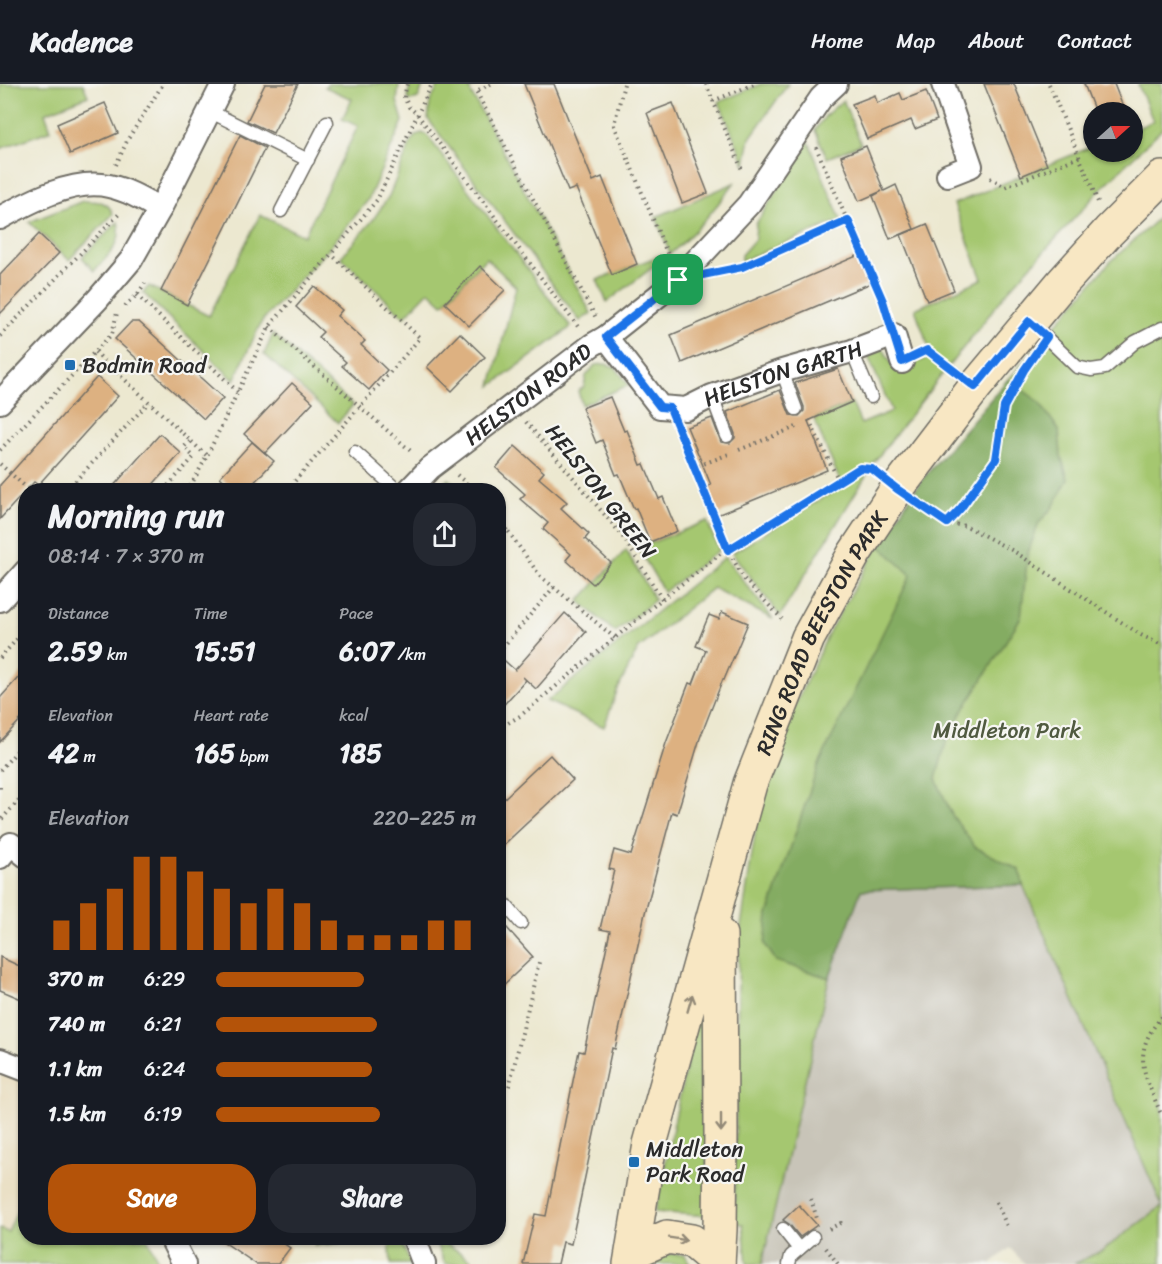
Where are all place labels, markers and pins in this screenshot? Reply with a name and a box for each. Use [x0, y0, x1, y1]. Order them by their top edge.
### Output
pin [652, 254, 703, 305]
place label: Bodmin Road [82, 346, 208, 385]
marker: Bodmin Road [63, 358, 77, 372]
place label: Middleton Park Road [646, 1130, 745, 1194]
marker: Middleton Park Road [627, 1155, 641, 1169]

